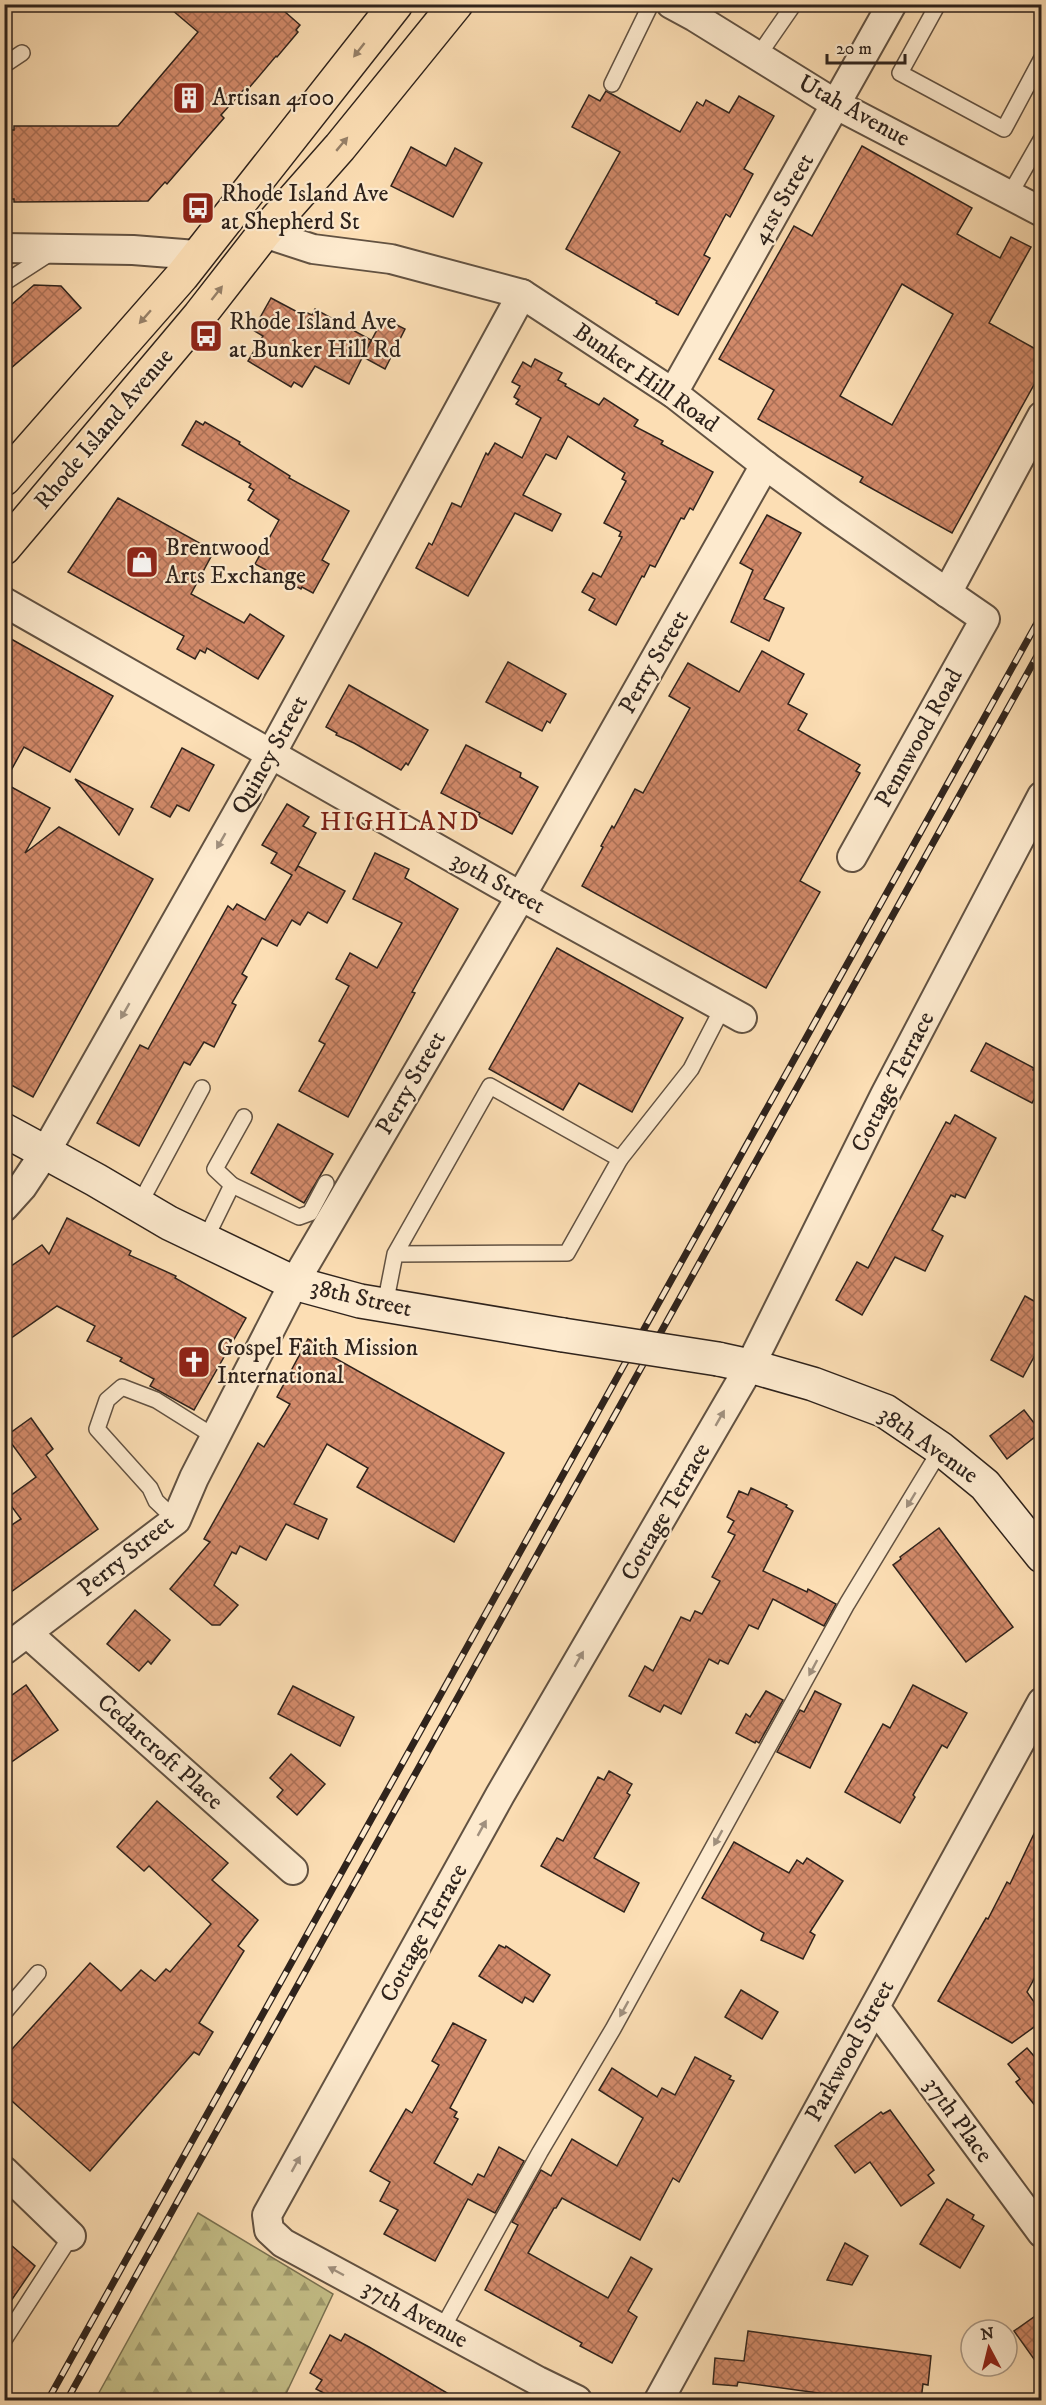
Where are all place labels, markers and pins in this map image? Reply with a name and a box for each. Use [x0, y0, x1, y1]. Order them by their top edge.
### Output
building icon: Artisan 4100 [171, 80, 207, 116]
place label: Artisan 4100 [212, 83, 334, 113]
place label: Rhode Island Ave at Shepherd St [221, 179, 388, 237]
bus stop icon: Rhode Island Ave at Shepherd St [180, 190, 216, 226]
place label: Rhode Island Ave at Bunker Hill Rd [229, 307, 401, 365]
bus stop icon: Rhode Island Ave at Bunker Hill Rd [188, 318, 224, 354]
place label: Brentwood Arts Exchange [165, 533, 306, 591]
shop icon: Brentwood Arts Exchange [124, 544, 160, 580]
place label: Gospel Faith Mission International [217, 1333, 419, 1391]
church icon: Gospel Faith Mission International [176, 1344, 212, 1380]

